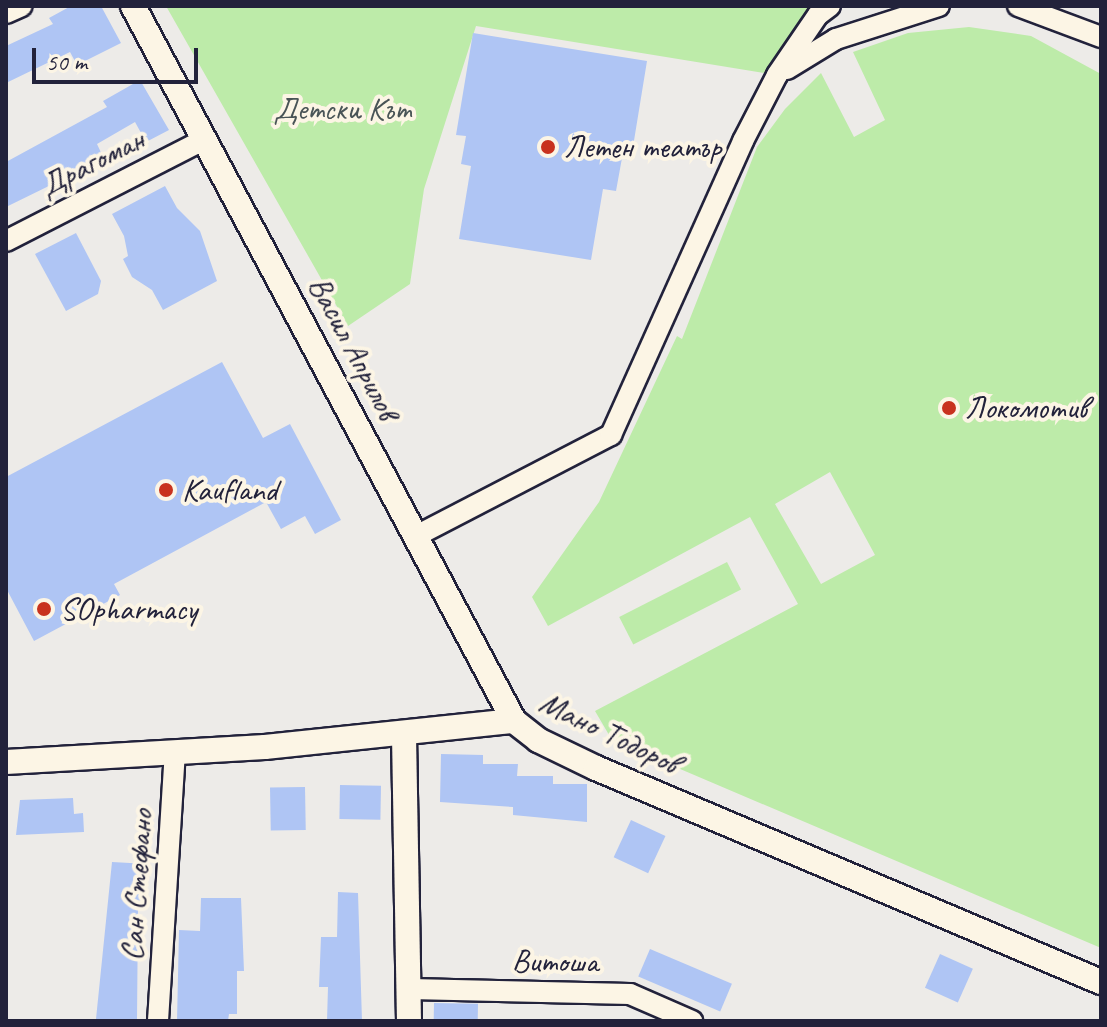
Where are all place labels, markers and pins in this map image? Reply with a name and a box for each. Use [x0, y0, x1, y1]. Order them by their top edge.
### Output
place label: Летен театър [564, 128, 722, 166]
marker: Летен театър [539, 138, 557, 156]
place label: Локомотив [965, 389, 1087, 427]
marker: Локомотив [940, 399, 958, 417]
place label: Kaufland [182, 471, 277, 509]
marker: Kaufland [157, 481, 175, 499]
place label: SOpharmacy [60, 590, 197, 628]
marker: SOpharmacy [35, 600, 53, 618]

